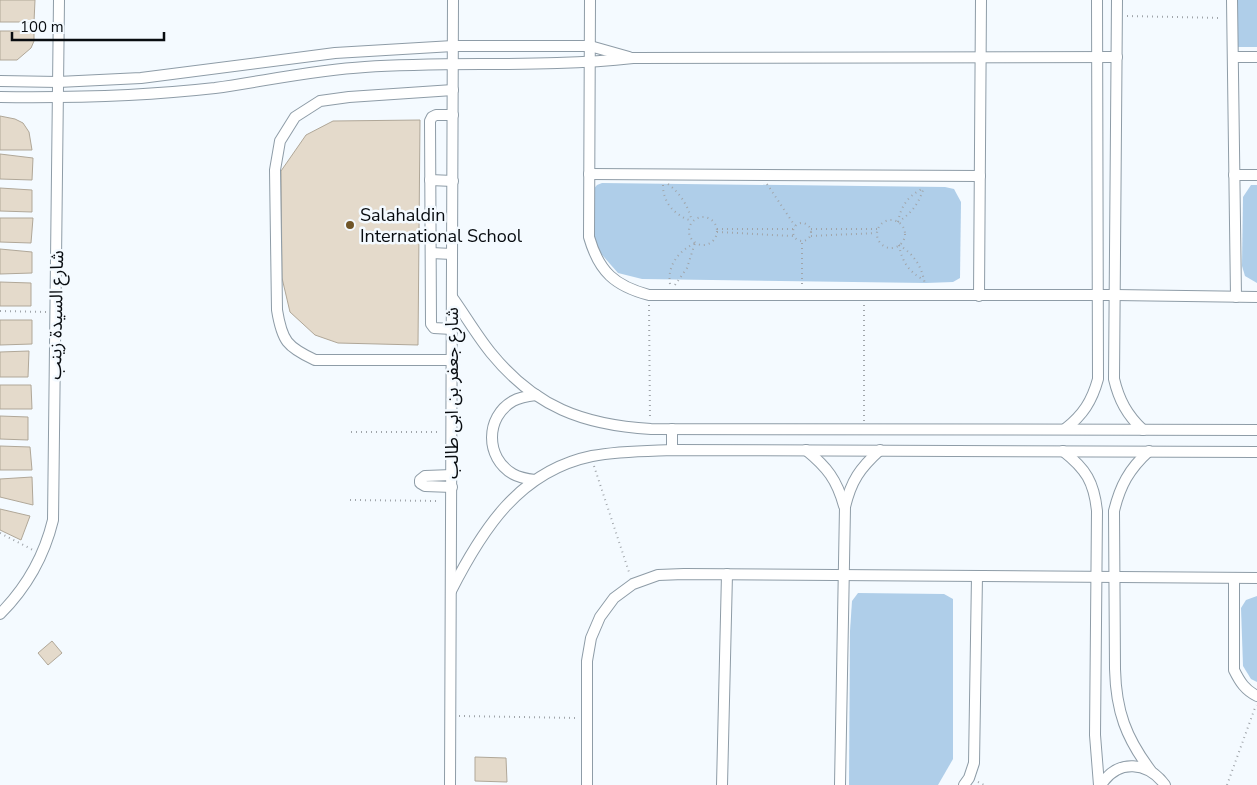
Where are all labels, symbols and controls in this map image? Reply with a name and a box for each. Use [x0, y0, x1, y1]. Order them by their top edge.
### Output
scale bar [12, 10, 165, 42]
text: 100 m [20, 17, 64, 37]
place label: Salahaldin International School [360, 203, 523, 248]
marker: Salahaldin International School [344, 219, 356, 231]
street label: شارع السيدة زينب [43, 250, 71, 380]
street label: شارع جعفر بن ابى طالب [440, 307, 466, 479]

